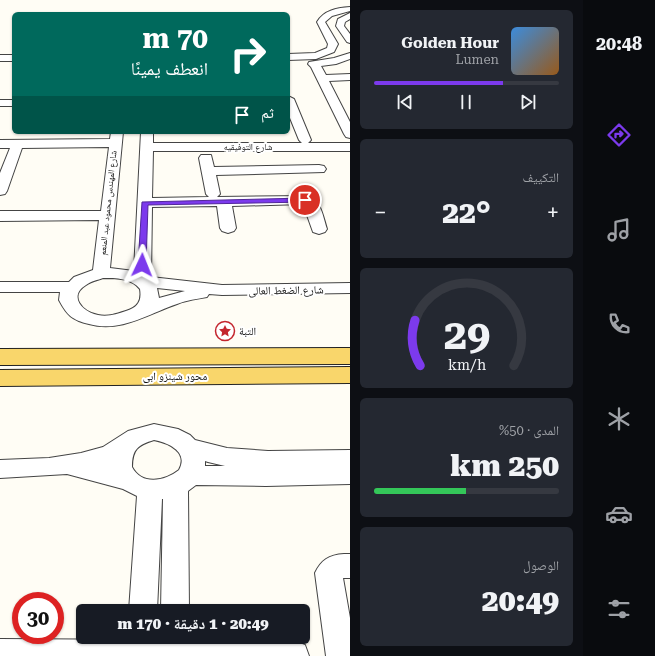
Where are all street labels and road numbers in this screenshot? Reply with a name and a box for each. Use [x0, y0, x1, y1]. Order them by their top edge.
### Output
street label: شارع التوفيقيه [224, 142, 272, 153]
street label: شارع المهندس محمود عبد المنعم [98, 150, 119, 256]
street label: شارع الضغط العالى [248, 283, 324, 298]
street label: محور شينزو ابى [143, 370, 207, 383]

